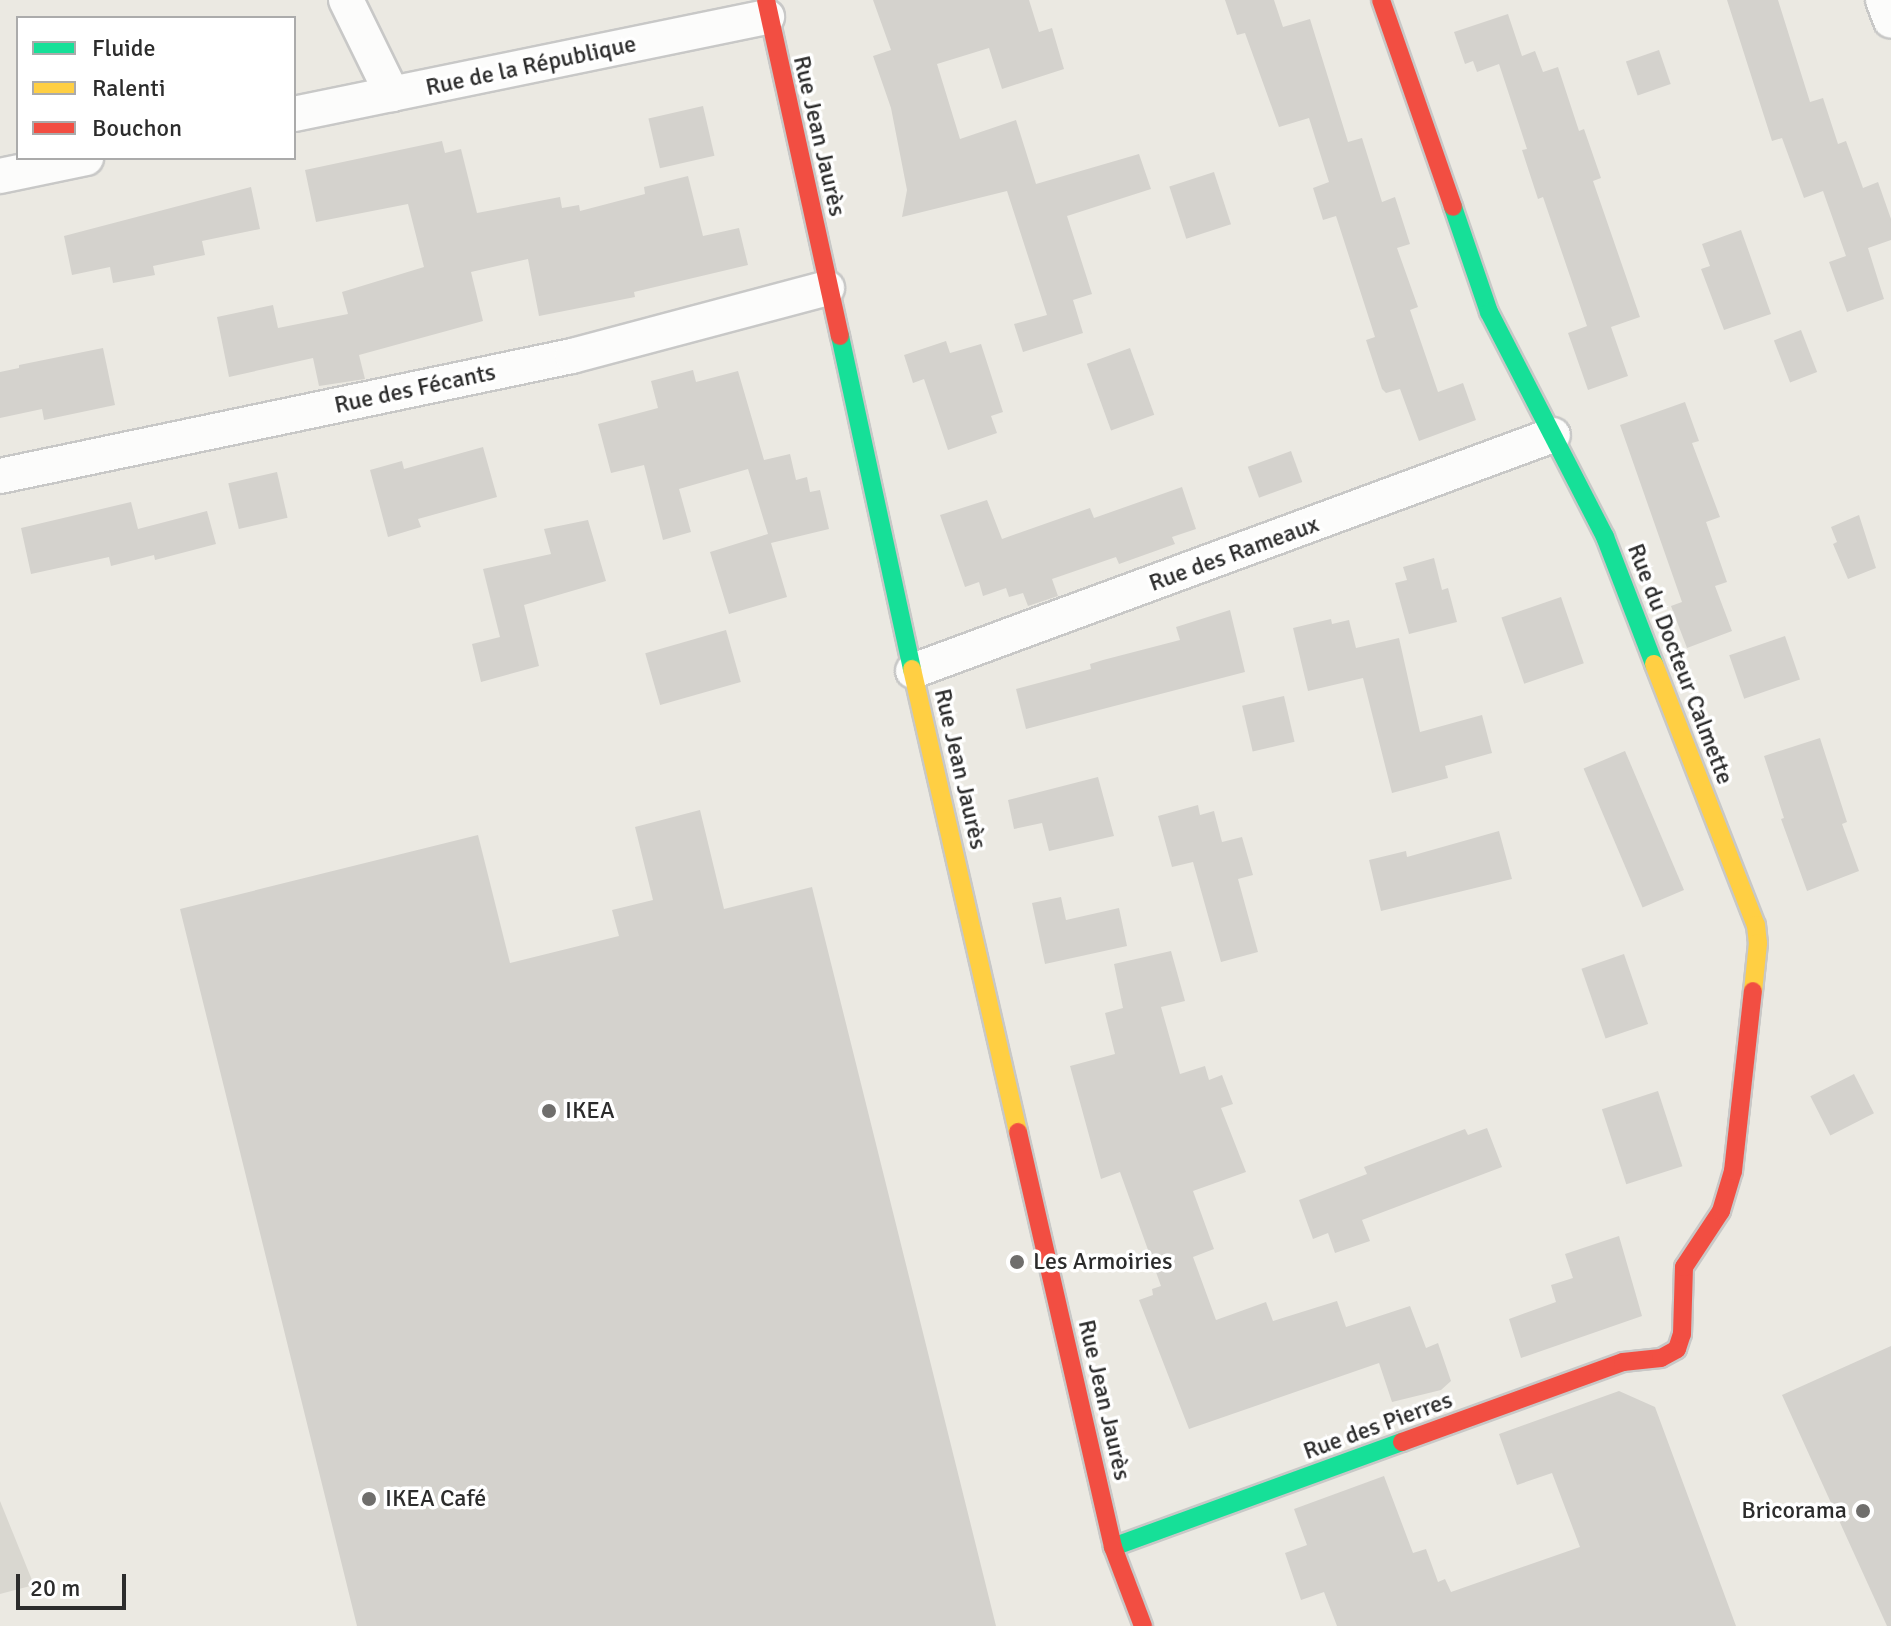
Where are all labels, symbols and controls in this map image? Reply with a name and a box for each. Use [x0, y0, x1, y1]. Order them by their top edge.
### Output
legend [16, 16, 296, 160]
street label: Rue de la République [423, 30, 639, 102]
text: Fluide [92, 33, 156, 63]
street label: Rue Jean Jaurès [787, 53, 851, 219]
text: Ralenti [92, 73, 165, 103]
text: Bouchon [92, 113, 182, 143]
street label: Rue des Fécants [332, 358, 498, 420]
street label: Rue des Rameaux [1145, 510, 1323, 598]
street label: Rue du Docteur Calmette [1621, 540, 1739, 788]
street label: Rue Jean Jaurès [928, 686, 992, 852]
place label: IKEA [565, 1097, 615, 1125]
marker: IKEA [540, 1102, 558, 1120]
place label: Les Armoiries [1033, 1248, 1173, 1276]
marker: Les Armoiries [1008, 1253, 1026, 1271]
street label: Rue Jean Jaurès [1072, 1317, 1136, 1483]
street label: Rue des Pierres [1299, 1386, 1457, 1466]
place label: IKEA Café [385, 1485, 486, 1513]
marker: IKEA Café [360, 1490, 378, 1508]
place label: Bricorama [1741, 1497, 1847, 1525]
marker: Bricorama [1854, 1502, 1872, 1520]
scale bar [20, 1558, 130, 1608]
text: 20 m [30, 1573, 80, 1603]

